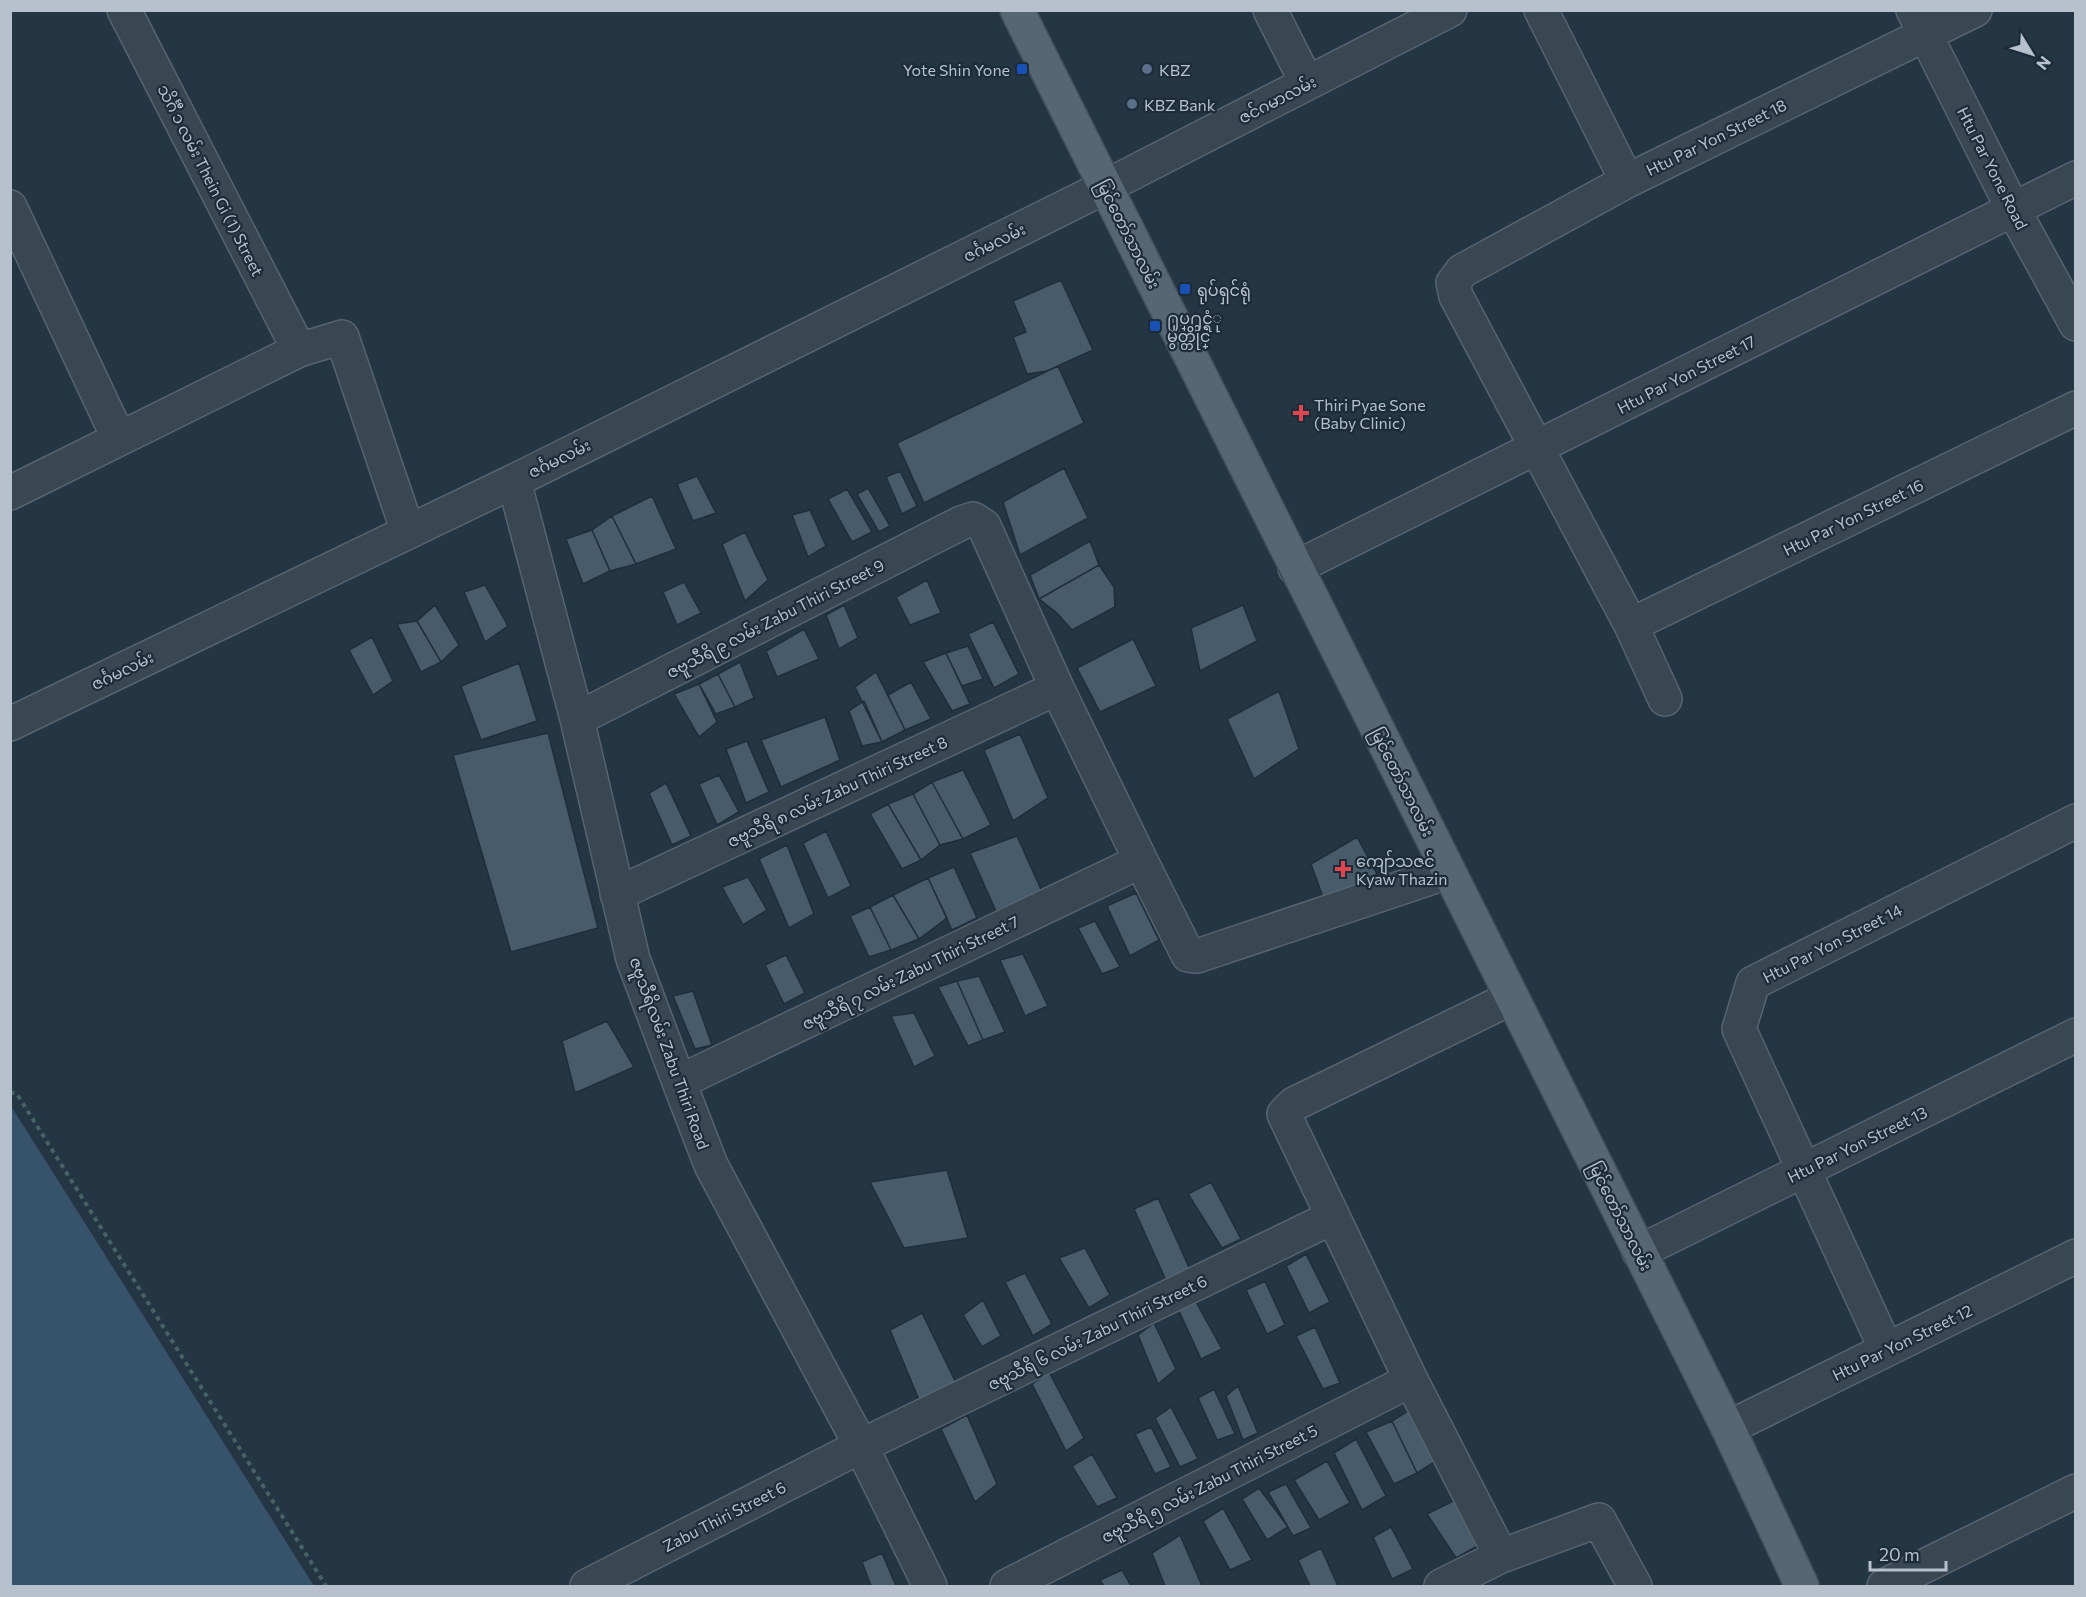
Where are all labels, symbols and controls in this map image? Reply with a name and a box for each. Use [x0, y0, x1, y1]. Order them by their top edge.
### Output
north arrow [2002, 24, 2062, 84]
text: N [2033, 53, 2055, 74]
place label: Yote Shin Yone [903, 60, 1010, 79]
place label: KBZ [1159, 60, 1191, 79]
marker: Yote Shin Yone [1015, 62, 1029, 76]
marker: KBZ [1140, 62, 1154, 76]
street label: ဇင်ဂမာလမ်း [1235, 70, 1319, 127]
street label: သိင်္ဂီ ၁ လမ်း Thein Gi (1) Street [154, 81, 269, 279]
place label: KBZ Bank [1144, 95, 1216, 114]
street label: Htu Par Yon Street 18 [1643, 95, 1789, 179]
marker: KBZ Bank [1125, 97, 1139, 111]
street label: Htu Par Yone Road [1954, 104, 2032, 232]
street label: မြင်တော်သာလမ်း [1089, 176, 1166, 294]
street label: ဇင်္ဂမလမ်း [959, 218, 1028, 265]
place label: ရုပ်ရှင်ရုံ [1197, 279, 1251, 305]
marker: ရုပ်ရှင်ရုံ [1178, 282, 1192, 296]
place label: ႐ုပ္႐ွင္ရံု မွတ္တိုင္ [1167, 308, 1222, 350]
marker: ႐ုပ္႐ွင္ရံု မွတ္တိုင္ [1148, 319, 1162, 333]
street label: Htu Par Yon Street 17 [1614, 331, 1758, 417]
place label: Thiri Pyae Sone (Baby Clinic) [1314, 395, 1426, 432]
marker: Thiri Pyae Sone (Baby Clinic) [1292, 404, 1310, 422]
street label: ဇင်္ဂမလမ်း [524, 434, 593, 481]
street label: Htu Par Yon Street 16 [1780, 475, 1926, 559]
street label: ဇဗူသီရိ ၉ လမ်း Zabu Thiri Street 9 [663, 554, 890, 687]
street label: ဇင်္ဂမလမ်း [87, 646, 156, 693]
street label: မြင်တော်သာလမ်း [1363, 724, 1440, 842]
street label: ဇဗူသီရိ ၈ လမ်း Zabu Thiri Street 8 [724, 731, 953, 856]
place label: ကျော်သဇင် Kyaw Thazin [1356, 850, 1447, 888]
marker: ကျော်သဇင် Kyaw Thazin [1334, 860, 1352, 878]
street label: Htu Par Yon Street 14 [1759, 899, 1905, 986]
street label: ဇဗူသီရိ ၇ လမ်း Zabu Thiri Street 7 [798, 910, 1024, 1038]
street label: ဇဗူသီရိလမ်း Zabu Thiri Road [621, 954, 715, 1154]
street label: Htu Par Yon Street 13 [1784, 1102, 1930, 1186]
street label: မြင်တော်သာလမ်း [1581, 1158, 1658, 1276]
street label: ဇဗူသီရိ ၆ လမ်း Zabu Thiri Street 6 [984, 1270, 1212, 1399]
street label: Htu Par Yon Street 12 [1829, 1300, 1975, 1384]
street label: ဇဗူသီရိ ၅ လမ်း Zabu Thiri Street 5 [1097, 1419, 1323, 1551]
street label: Zabu Thiri Street 6 [659, 1477, 789, 1555]
scale bar [1870, 1534, 1946, 1572]
text: 20 m [1879, 1543, 1920, 1565]

